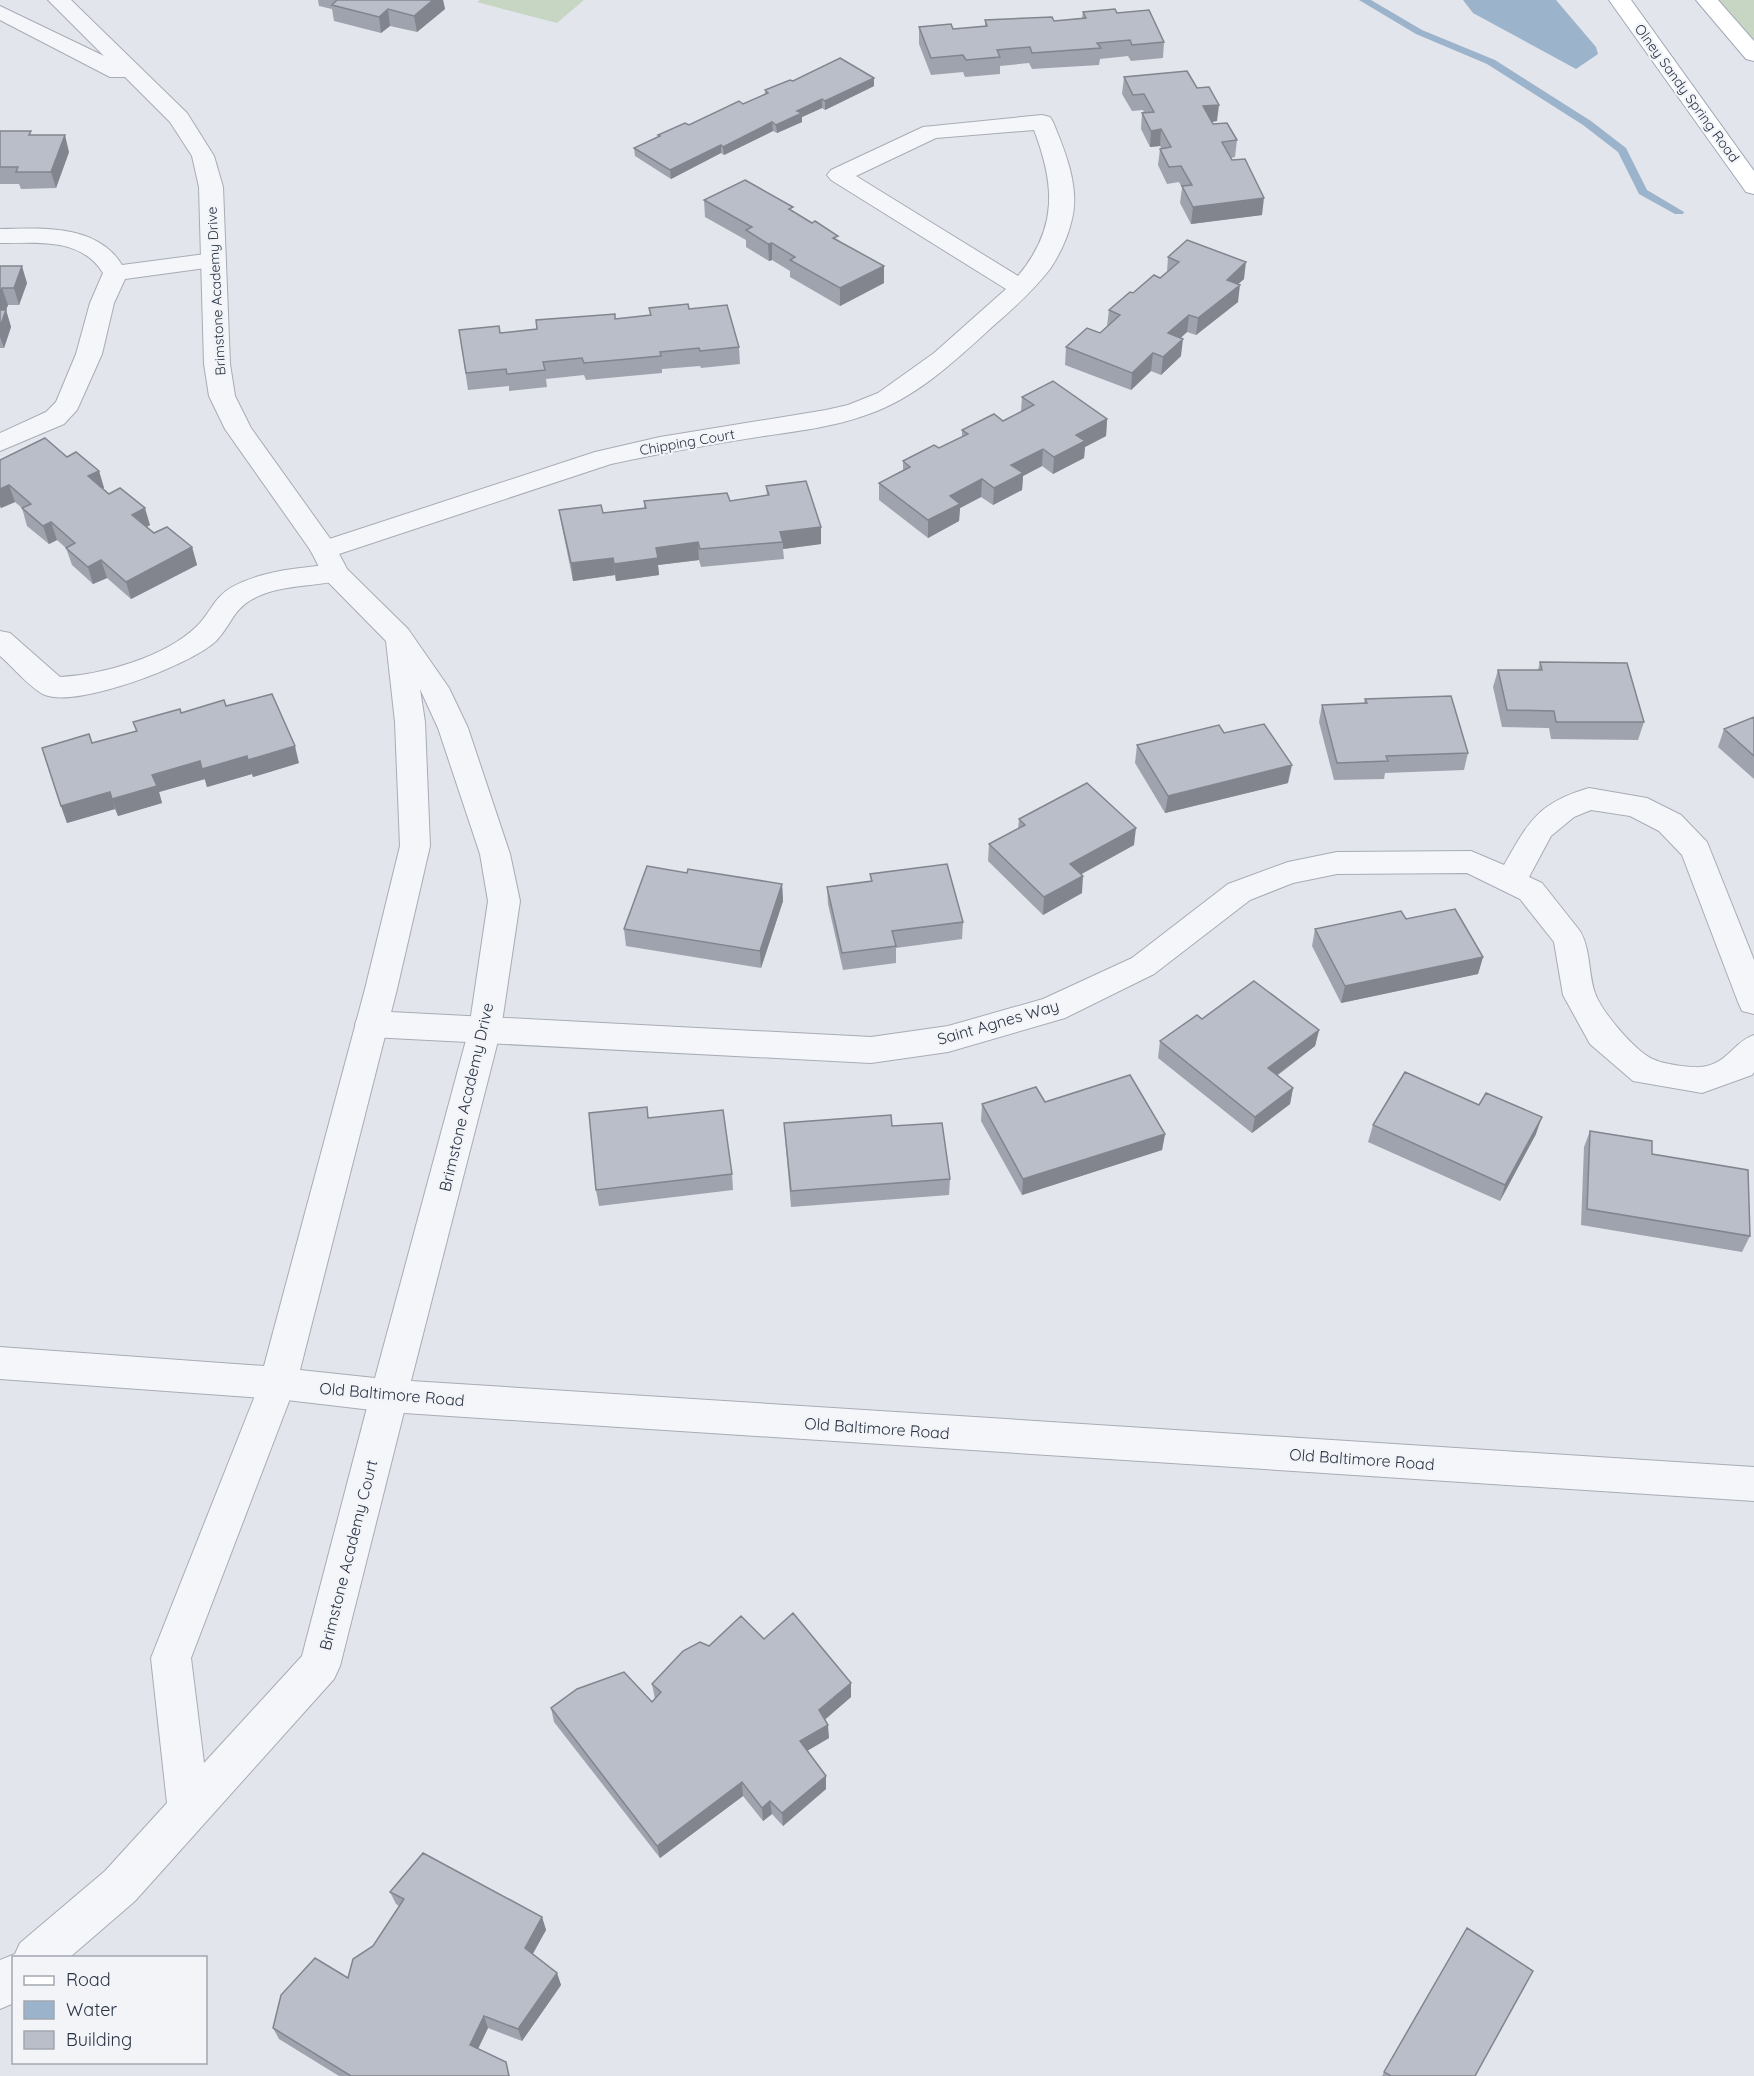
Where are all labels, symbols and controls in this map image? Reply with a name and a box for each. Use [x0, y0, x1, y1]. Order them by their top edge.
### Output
street label: Olney Sandy Spring Road [1631, 20, 1743, 166]
street label: Brimstone Academy Drive [203, 206, 229, 376]
street label: Chipping Court [638, 425, 736, 459]
street label: Saint Agnes Way [935, 995, 1061, 1049]
street label: Brimstone Academy Drive [435, 1001, 497, 1193]
street label: Old Baltimore Road [319, 1378, 465, 1410]
street label: Old Baltimore Road [804, 1413, 950, 1443]
street label: Old Baltimore Road [1289, 1444, 1435, 1474]
street label: Brimstone Academy Court [315, 1458, 381, 1652]
legend [12, 1956, 207, 2064]
text: Road [66, 1968, 111, 1991]
text: Water [66, 1998, 117, 2021]
text: Building [66, 2028, 132, 2051]

